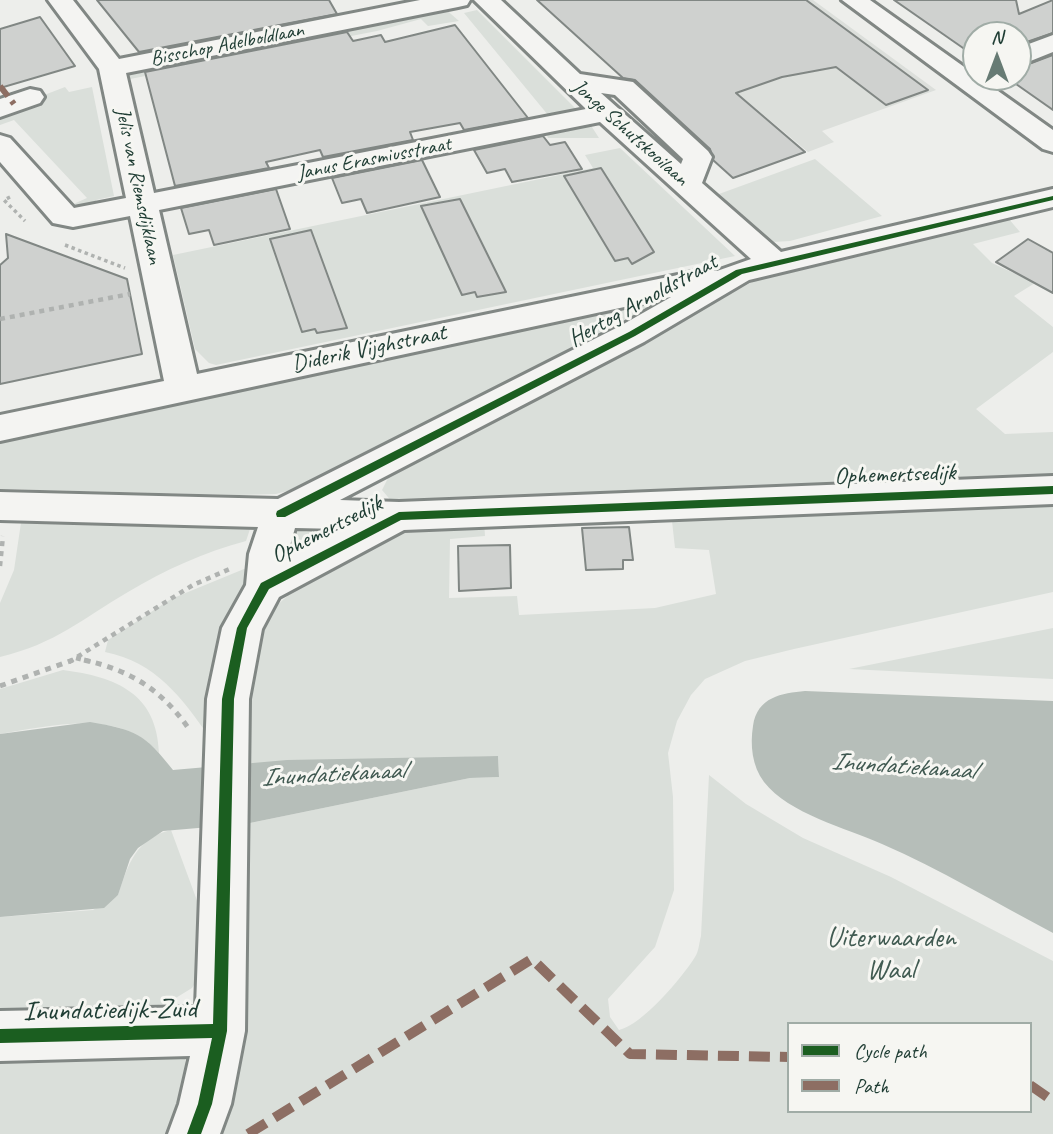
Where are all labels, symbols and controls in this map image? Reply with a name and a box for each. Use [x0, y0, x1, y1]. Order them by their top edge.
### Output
street label: Bisschop Adelboldlaan [148, 18, 306, 72]
north arrow [962, 21, 1032, 91]
text: N [991, 25, 1003, 49]
street label: Jonge Schutskooilaan [567, 74, 693, 192]
street label: Jelis van Riemsdijklaan [109, 106, 167, 266]
street label: Janus Erasmiusstraat [295, 132, 453, 186]
street label: Hertog Arnoldstraat [563, 248, 723, 354]
street label: Diderik Vijghstraat [289, 319, 449, 379]
street label: Ophemertsedijk [834, 458, 956, 492]
street label: Ophemertsedijk [266, 490, 388, 570]
water label: Inundatiekanaal [830, 746, 976, 788]
water label: Inundatiekanaal [261, 756, 405, 794]
park label: Uiterwaarden Waal [827, 922, 955, 988]
street label: Inundatiedijk-Zuid [23, 993, 197, 1029]
legend [787, 1022, 1032, 1113]
text: Cycle path [854, 1038, 927, 1064]
text: Path [854, 1073, 889, 1099]

